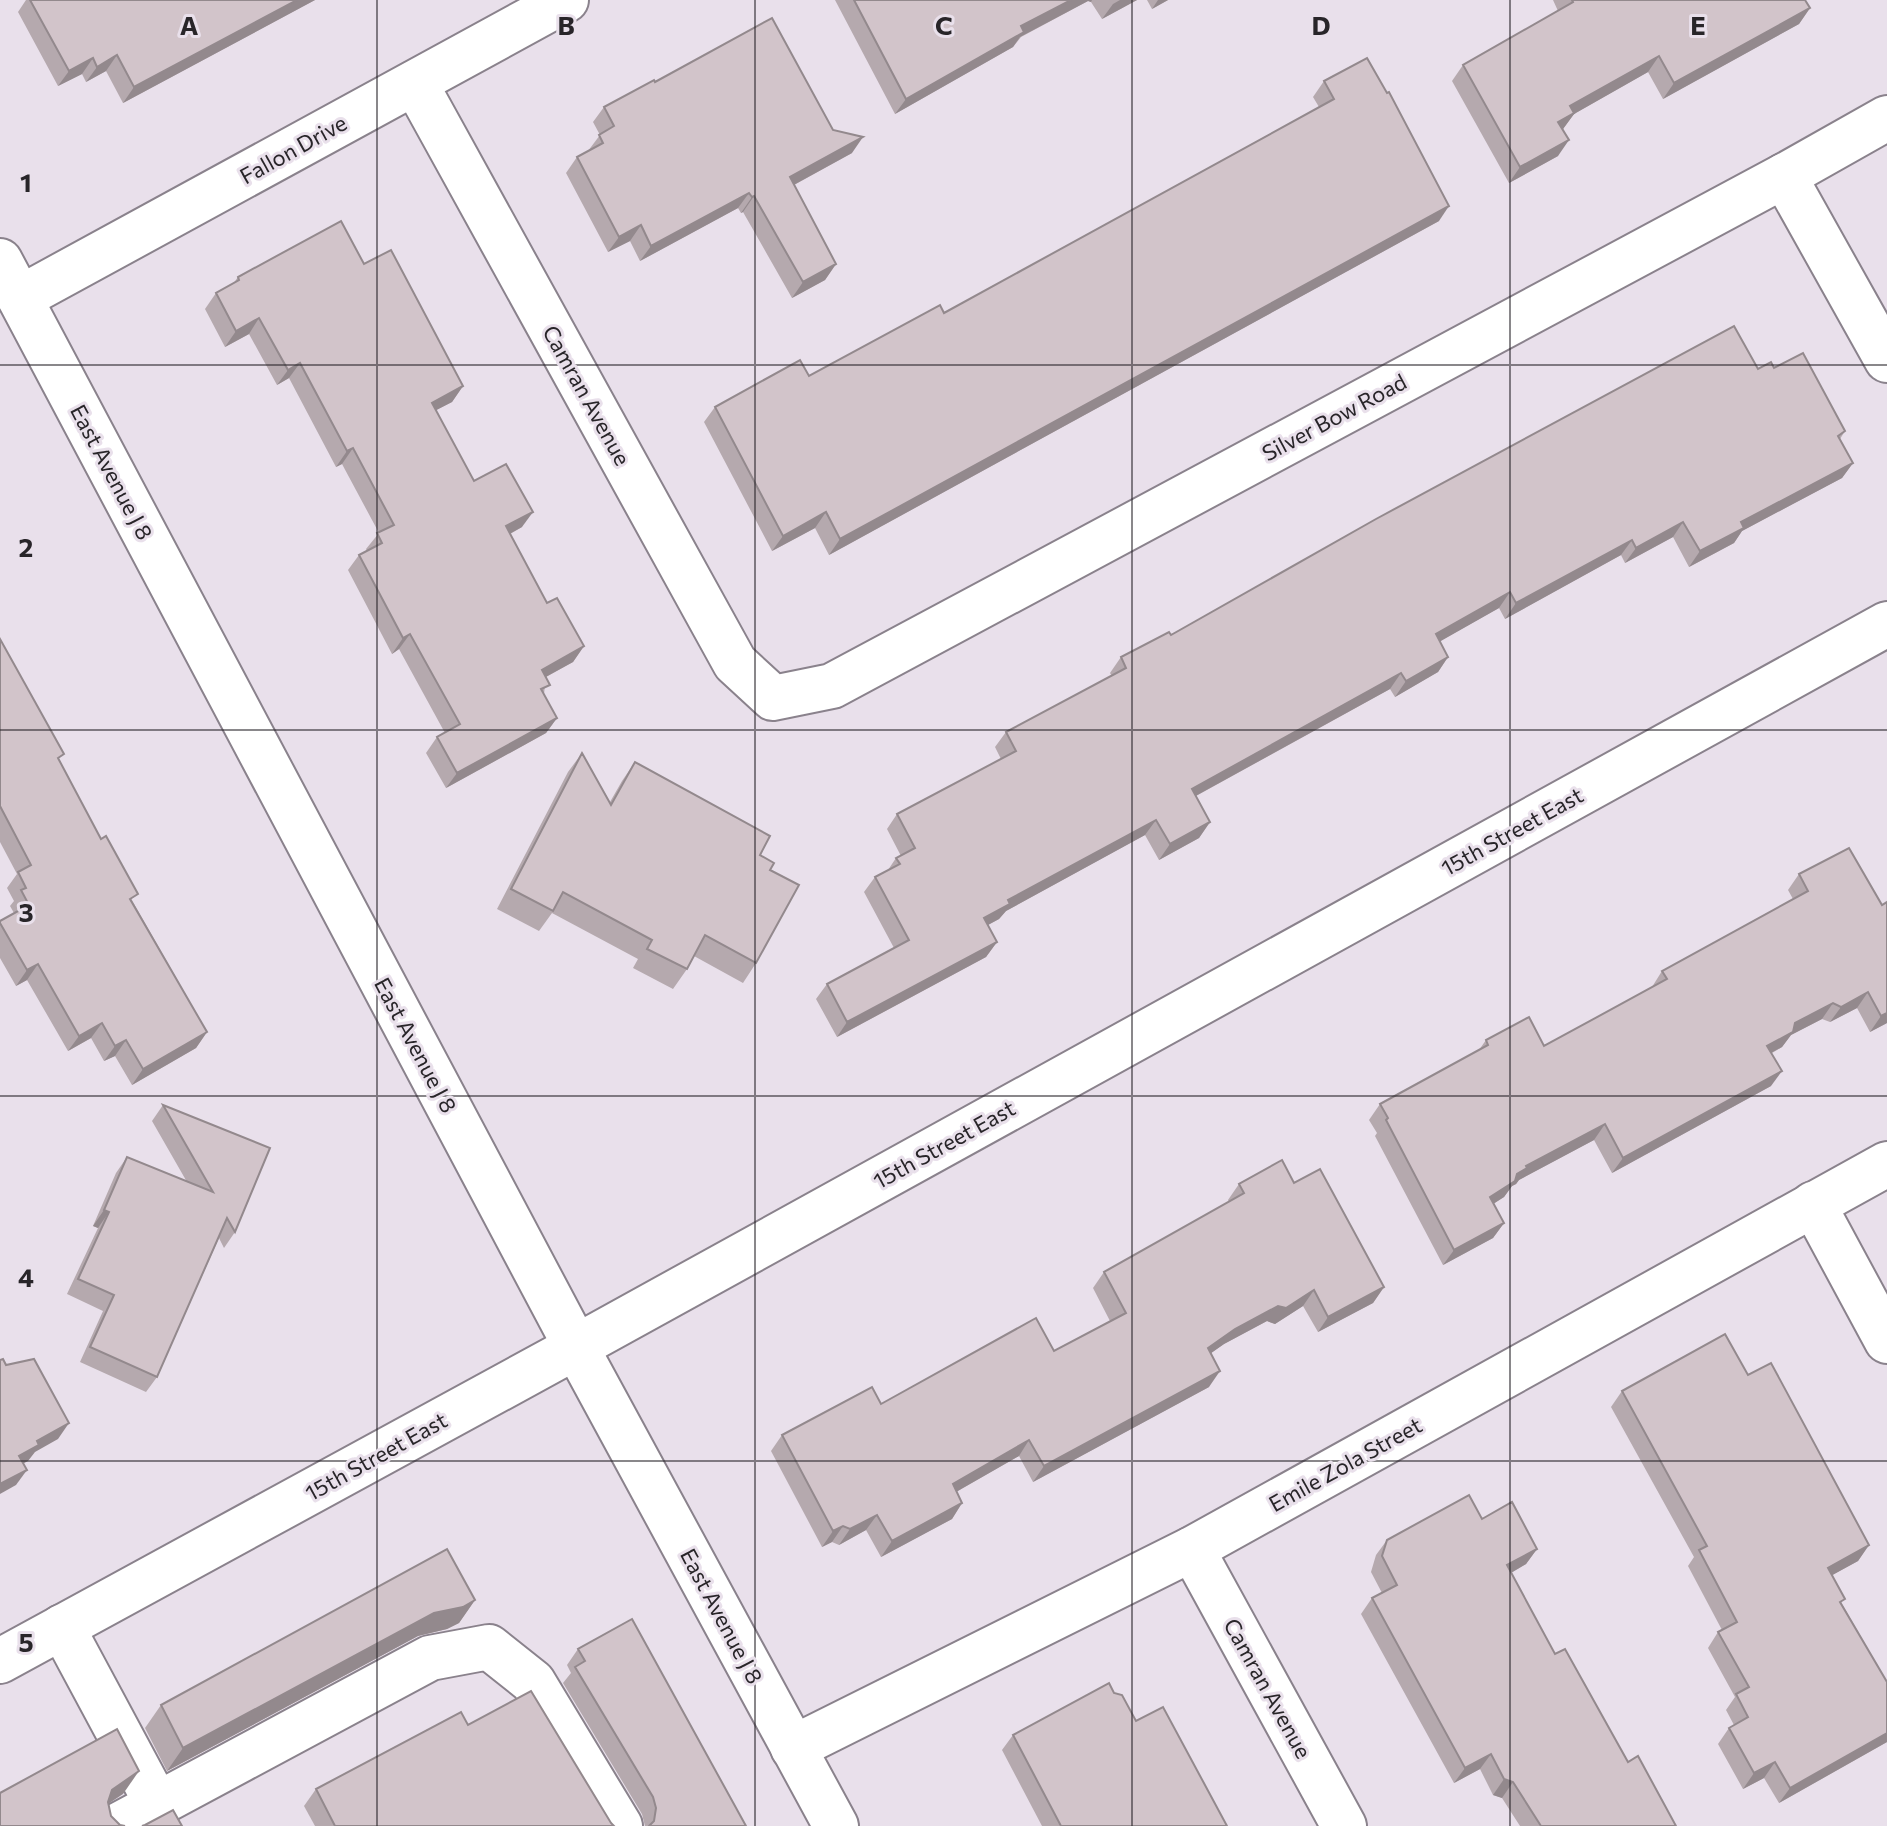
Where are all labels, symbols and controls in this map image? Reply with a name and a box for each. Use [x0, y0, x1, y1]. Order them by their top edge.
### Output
text: A [180, 9, 199, 40]
text: B [557, 9, 575, 40]
text: C [935, 9, 953, 40]
text: D [1311, 9, 1331, 40]
text: E [1690, 9, 1706, 40]
street label: Fallon Drive [235, 109, 351, 189]
text: 1 [20, 166, 32, 197]
street label: Camran Avenue [537, 320, 637, 470]
street label: Silver Bow Road [1257, 368, 1411, 466]
street label: East Avenue J 8 [65, 400, 159, 544]
text: 2 [19, 531, 33, 562]
street label: 15th Street East [1436, 781, 1588, 881]
text: 3 [18, 896, 34, 927]
street label: East Avenue J 8 [369, 973, 463, 1117]
street label: 15th Street East [868, 1094, 1020, 1194]
text: 4 [18, 1261, 34, 1292]
street label: 15th Street East [300, 1406, 452, 1506]
street label: Emile Zola Street [1264, 1411, 1426, 1517]
street label: East Avenue J 8 [675, 1544, 769, 1688]
street label: Camran Avenue [1218, 1613, 1318, 1763]
text: 5 [18, 1626, 34, 1657]

